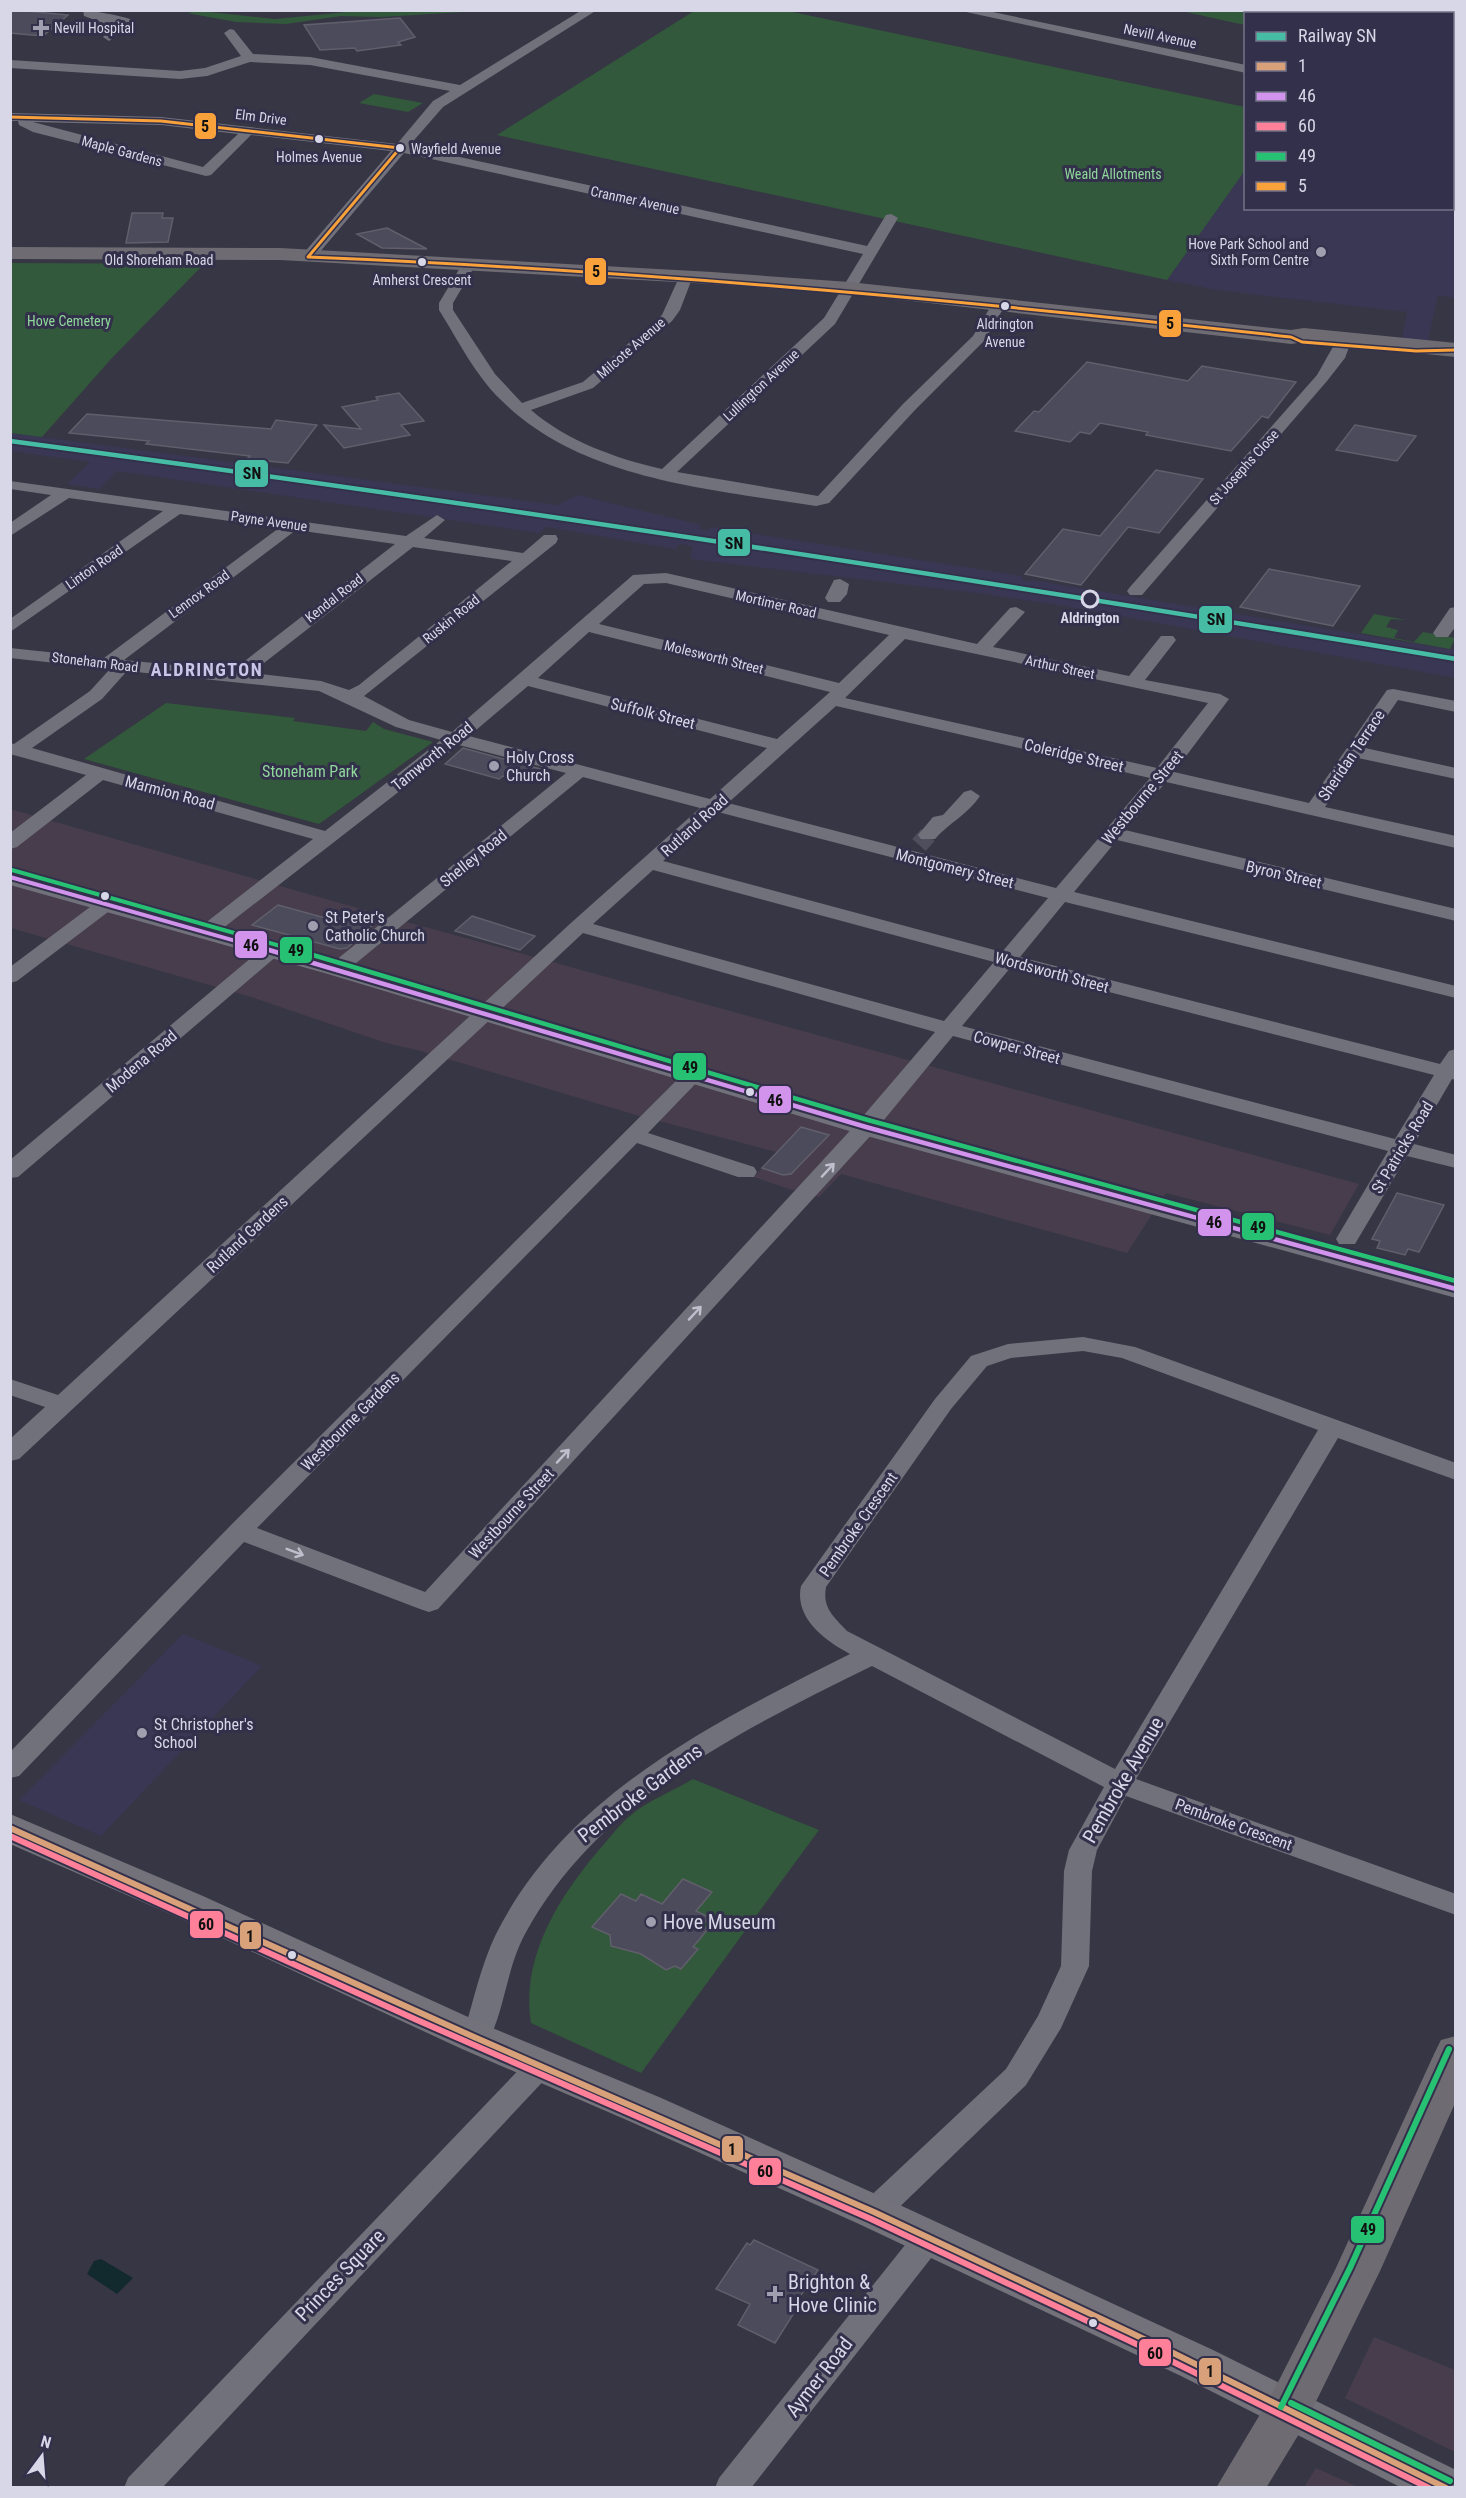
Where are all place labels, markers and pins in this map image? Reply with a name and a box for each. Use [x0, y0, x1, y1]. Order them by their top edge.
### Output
marker: Nevill Hospital [32, 19, 50, 37]
place label: Nevill Hospital [54, 20, 134, 36]
marker: Holmes Avenue [313, 133, 325, 145]
place label: Wayfield Avenue [411, 141, 501, 157]
marker: Wayfield Avenue [394, 142, 406, 154]
place label: Holmes Avenue [276, 149, 362, 165]
place label: Hove Park School and Sixth Form Centre [1188, 236, 1309, 268]
marker: Hove Park School and Sixth Form Centre [1314, 245, 1328, 259]
marker: Amherst Crescent [416, 256, 428, 268]
place label: Amherst Crescent [373, 272, 471, 288]
marker: Aldrington Avenue [999, 300, 1011, 312]
place label: Aldrington Avenue [976, 316, 1034, 350]
marker: Aldrington [1081, 590, 1099, 608]
place label: Aldrington [1061, 610, 1120, 626]
place label: Holy Cross Church [506, 748, 574, 785]
marker: Holy Cross Church [487, 759, 501, 773]
unlabelled marker [99, 890, 111, 902]
place label: St Peter's Catholic Church [325, 908, 425, 945]
marker: St Peter's Catholic Church [306, 919, 320, 933]
unlabelled marker [744, 1086, 756, 1098]
place label: St Christopher's School [154, 1715, 254, 1752]
marker: St Christopher's School [135, 1726, 149, 1740]
place label: Hove Museum [663, 1910, 776, 1934]
marker: Hove Museum [644, 1915, 658, 1929]
unlabelled marker [286, 1949, 298, 1961]
place label: Brighton & Hove Clinic [788, 2270, 877, 2317]
marker: Brighton & Hove Clinic [766, 2285, 784, 2303]
unlabelled marker [1087, 2317, 1099, 2329]

